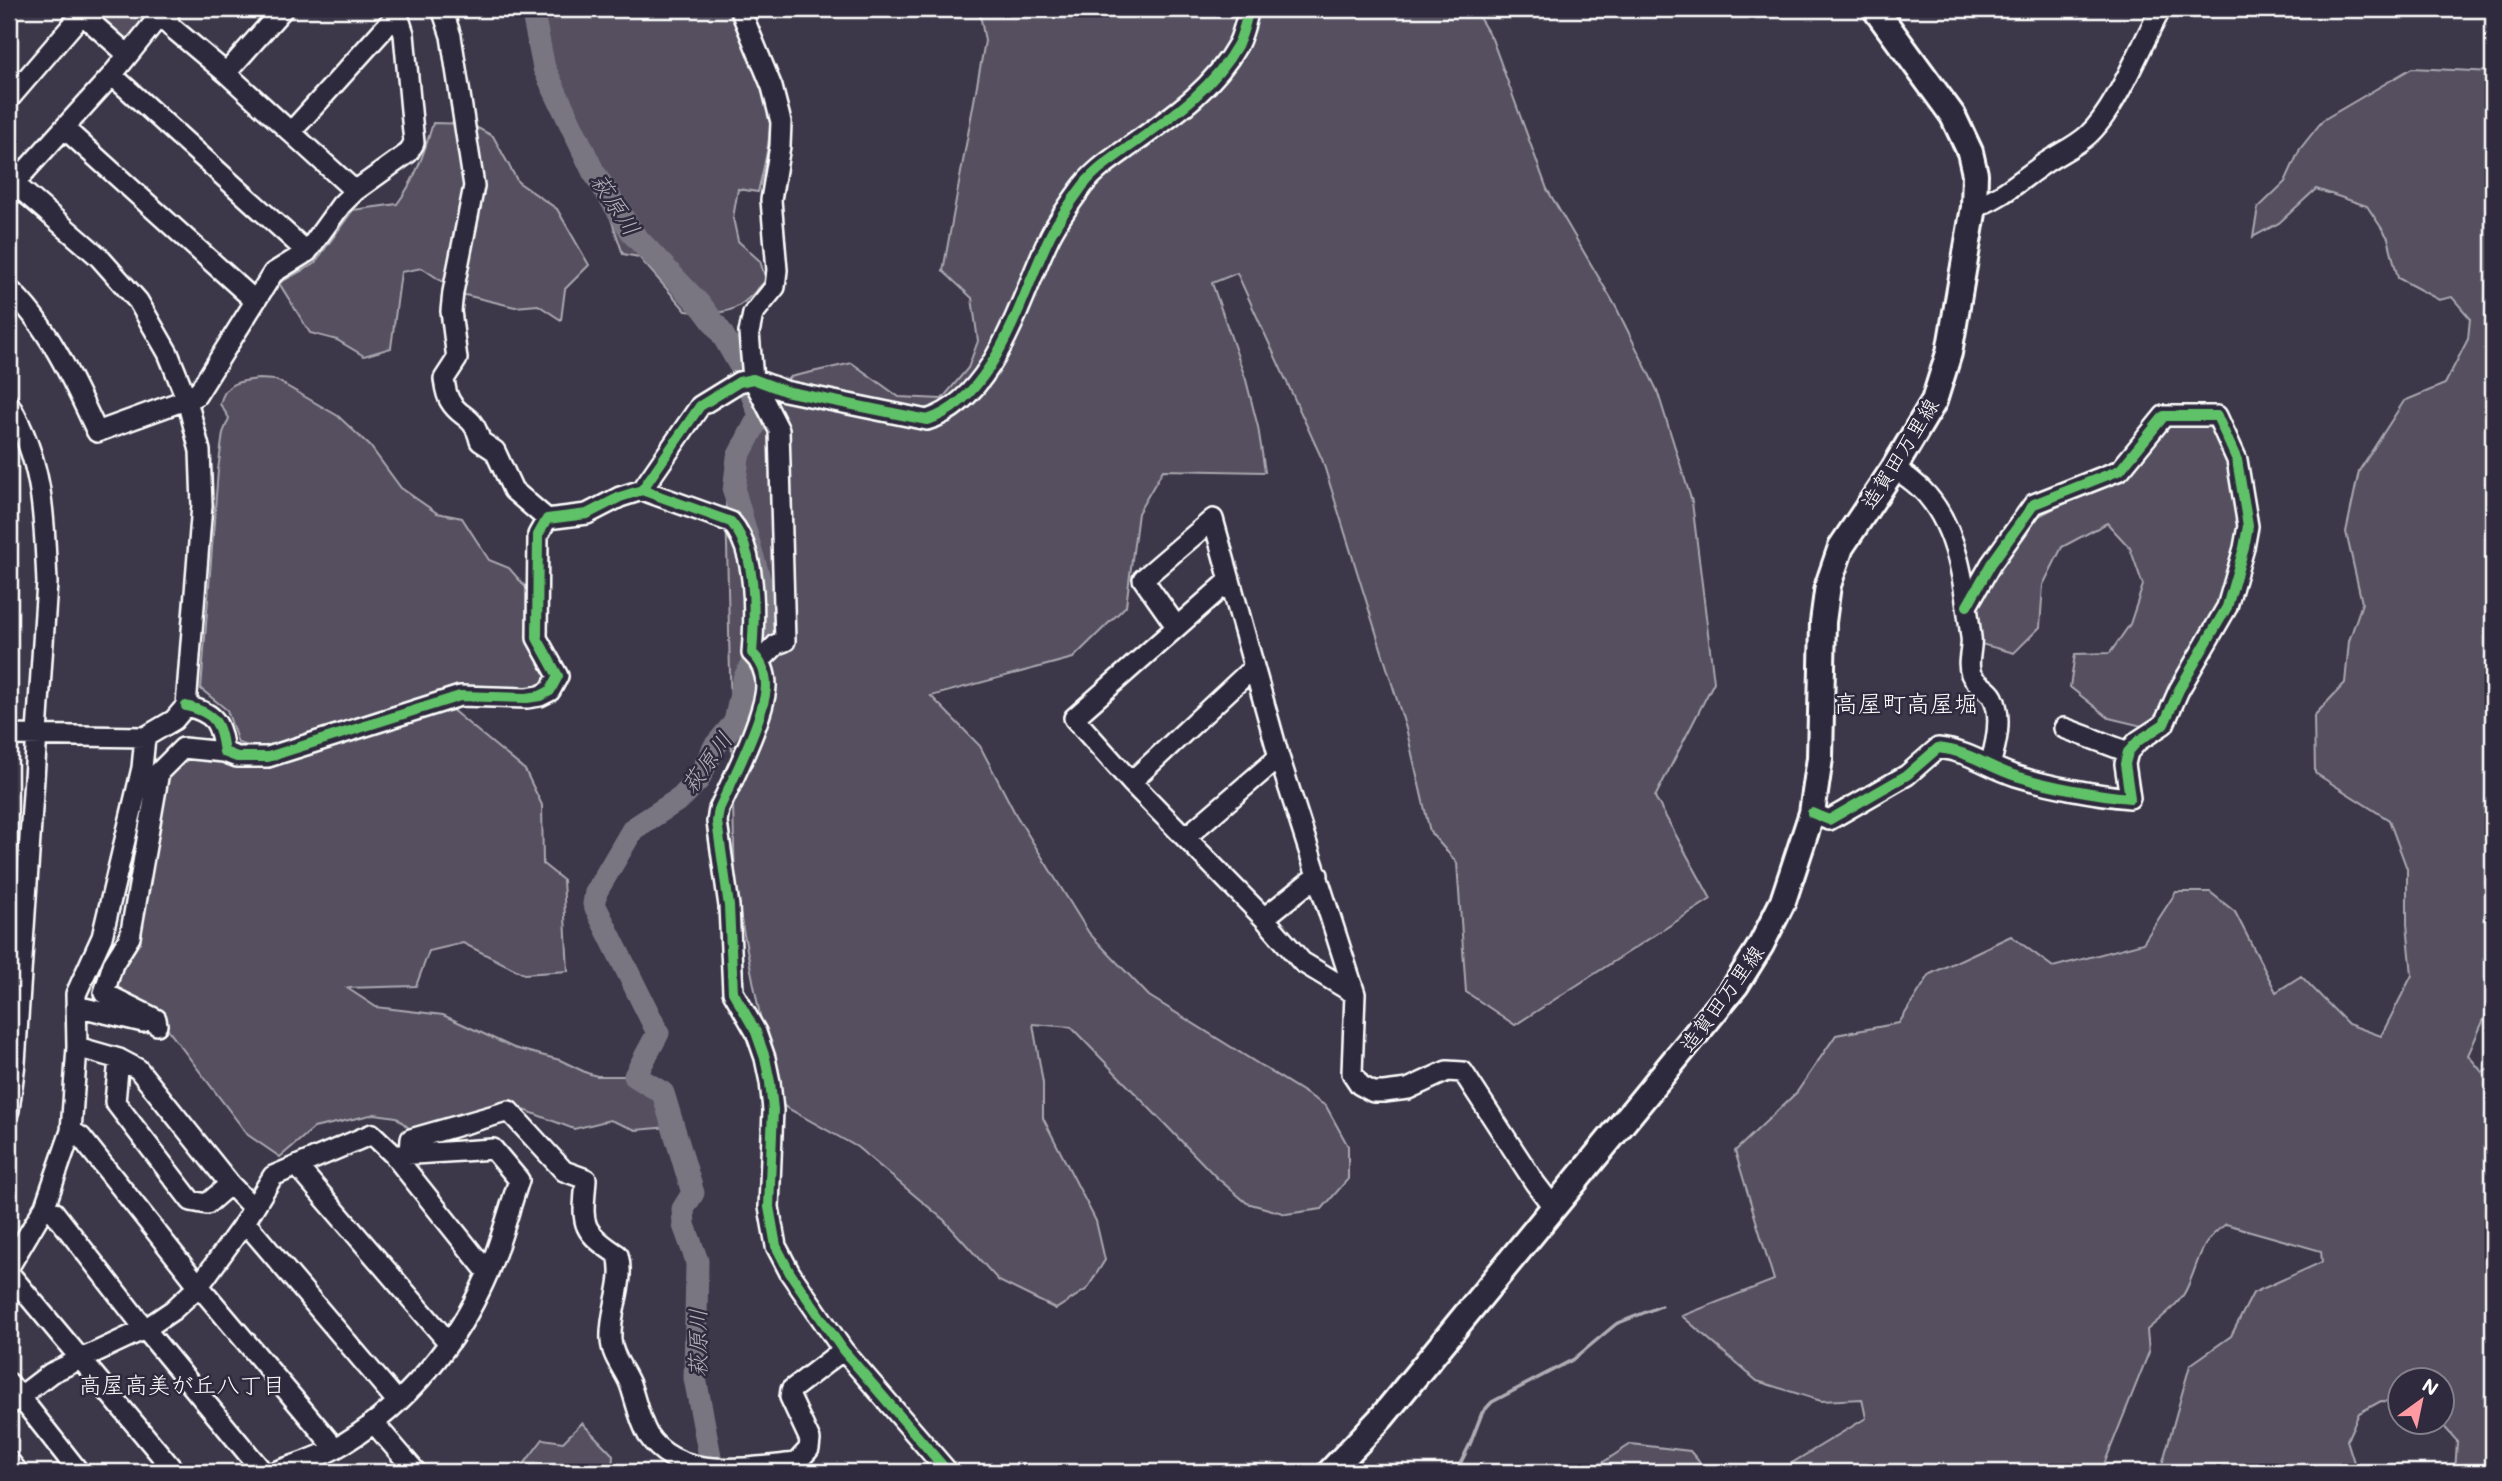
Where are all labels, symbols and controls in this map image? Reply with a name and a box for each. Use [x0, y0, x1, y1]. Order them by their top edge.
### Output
water label: 萩原川 [585, 167, 647, 241]
street label: 造賀田万里線 [1854, 392, 1944, 514]
district label: 高屋町高屋堀 [1834, 687, 1978, 718]
water label: 萩原川 [674, 725, 738, 799]
street label: 造賀田万里線 [1673, 939, 1769, 1057]
water label: 萩原川 [682, 1309, 712, 1378]
north arrow [2386, 1366, 2456, 1436]
district label: 高屋高美が丘八丁目 [79, 1369, 286, 1399]
text: N [2418, 1372, 2443, 1401]

